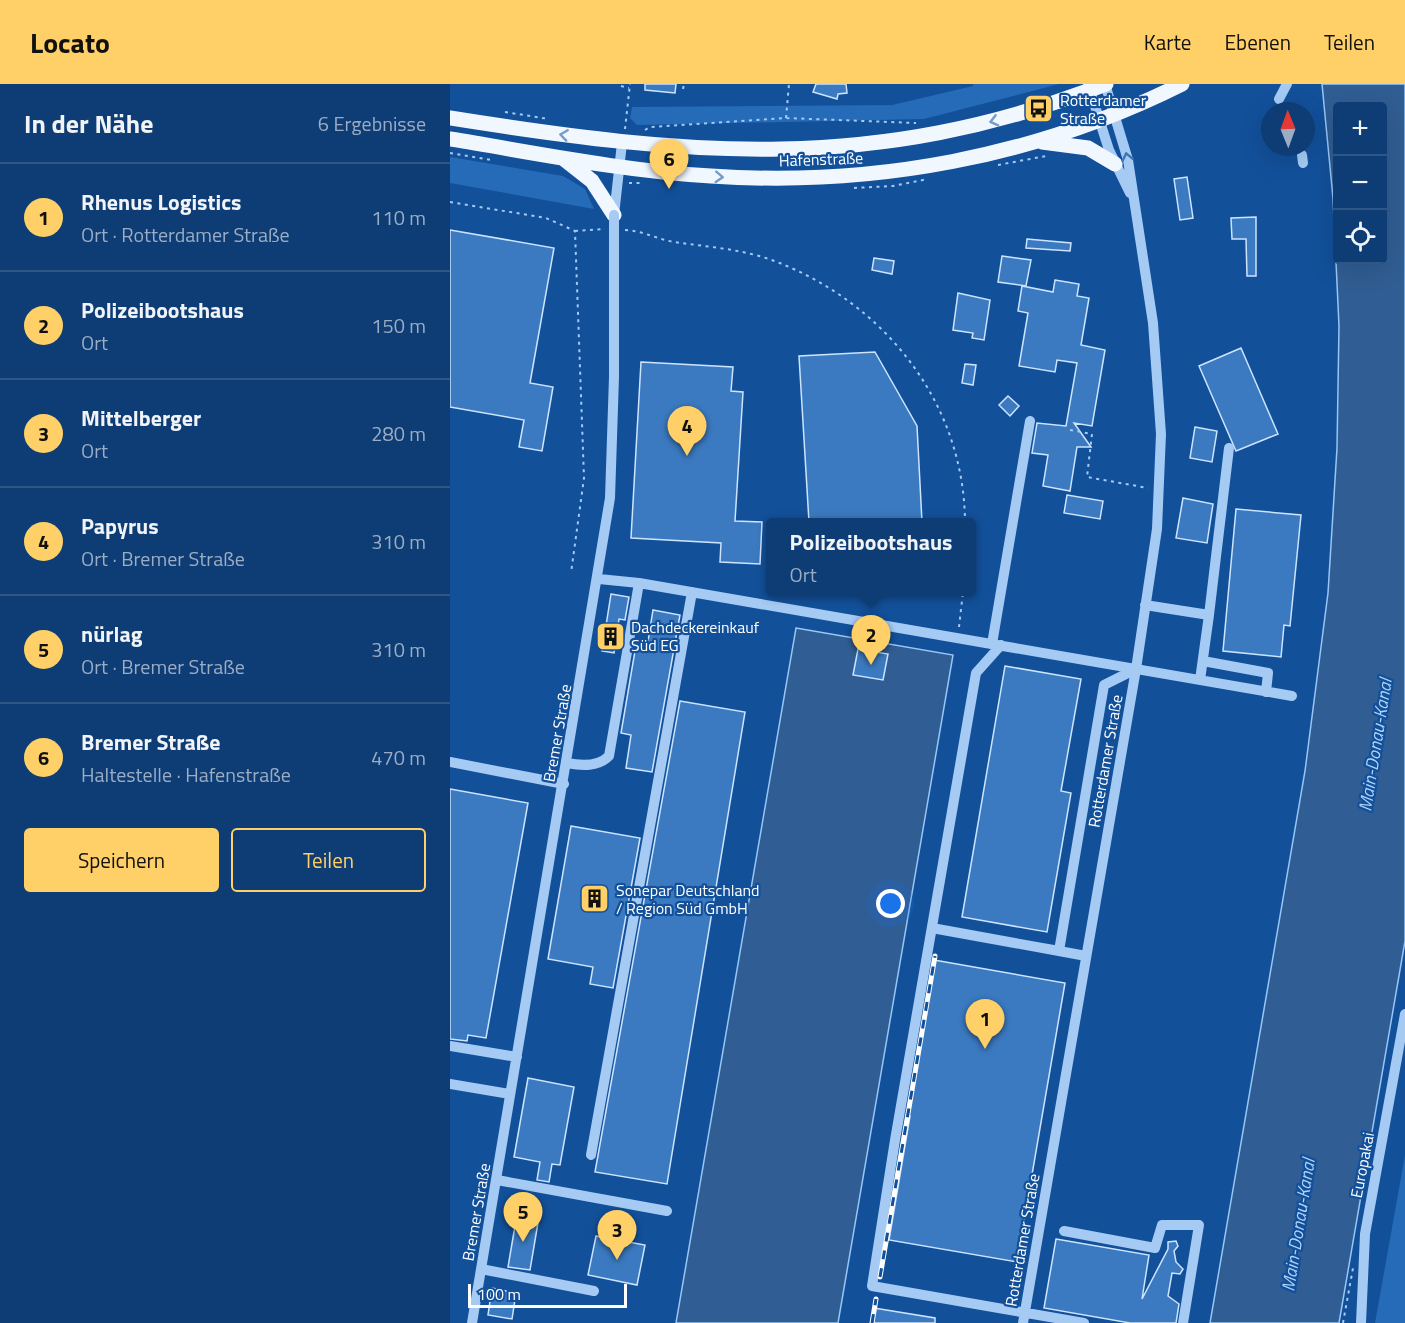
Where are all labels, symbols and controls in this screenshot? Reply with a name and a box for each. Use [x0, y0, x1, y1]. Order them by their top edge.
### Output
text: Locato [30, 21, 110, 64]
text: Karte [1144, 26, 1191, 58]
text: Ebenen [1224, 26, 1291, 58]
text: Teilen [1324, 26, 1375, 58]
place label: Rotterdamer Straße [1060, 88, 1147, 130]
bus stop icon: Rotterdamer Straße [1023, 93, 1055, 125]
north arrow [1261, 102, 1315, 156]
map controls [1333, 102, 1387, 264]
button: + [1333, 102, 1387, 156]
text: In der Nähe [24, 104, 153, 143]
text: 6 Ergebnisse [318, 108, 426, 139]
one-way arrow [989, 114, 999, 127]
one-way arrow [559, 130, 569, 142]
pin: 6 [650, 140, 688, 189]
street label: Hafenstraße [778, 146, 864, 172]
one-way arrow [1121, 152, 1134, 162]
button: − [1333, 156, 1387, 210]
one-way arrow [715, 170, 724, 183]
text: Rhenus Logistics [81, 185, 241, 219]
text: 1 [38, 202, 49, 233]
text: 110 m [371, 202, 426, 233]
button: locate [1333, 210, 1387, 264]
text: Ort · Rotterdamer Straße [81, 219, 290, 250]
text: Polizeibootshaus [81, 293, 244, 327]
text: 2 [38, 310, 49, 341]
text: 150 m [371, 310, 426, 341]
text: Ort [81, 327, 108, 358]
text: Mittelberger [81, 401, 201, 435]
pin: 4 [668, 406, 706, 456]
text: 3 [38, 418, 49, 449]
text: 280 m [371, 418, 426, 449]
text: Ort [81, 435, 108, 466]
text: Papyrus [81, 509, 159, 543]
popup [766, 518, 976, 596]
text: Polizeibootshaus [790, 525, 952, 559]
text: 4 [38, 526, 49, 557]
text: 310 m [371, 526, 426, 557]
text: Ort · Bremer Straße [81, 543, 245, 574]
text: Ort [790, 559, 817, 590]
place label: Dachdeckereinkauf Süd EG [631, 615, 760, 657]
pin: 2 [852, 616, 890, 665]
text: nürlag [81, 617, 142, 651]
building icon: Dachdeckereinkauf Süd EG [594, 620, 626, 652]
text: 5 [38, 634, 49, 665]
text: 310 m [371, 634, 426, 665]
text: Ort · Bremer Straße [81, 651, 245, 682]
water label: Main-Donau-Kanal [1351, 675, 1399, 813]
street label: Bremer Straße [537, 682, 577, 784]
street label: Rotterdamer Straße [1081, 693, 1129, 829]
text: Bremer Straße [81, 725, 220, 759]
text: 6 [38, 742, 49, 773]
text: 470 m [371, 742, 426, 773]
text: Haltestelle · Hafenstraße [81, 759, 291, 790]
button: Speichern [24, 828, 219, 892]
button: Teilen [231, 828, 426, 892]
place label: Sonepar Deutschland / Region Süd GmbH [616, 878, 760, 920]
building icon: Sonepar Deutschland / Region Süd GmbH [579, 883, 611, 915]
your location [876, 889, 905, 918]
pin: 1 [966, 1000, 1004, 1049]
street label: Europakai [1344, 1130, 1380, 1200]
water label: Main-Donau-Kanal [1274, 1155, 1322, 1293]
street label: Bremer Straße [456, 1161, 496, 1263]
street label: Rotterdamer Straße [998, 1172, 1046, 1308]
pin: 5 [504, 1192, 542, 1242]
pin: 3 [598, 1210, 636, 1260]
scale bar [468, 1281, 627, 1308]
text: 100 m [477, 1282, 521, 1306]

